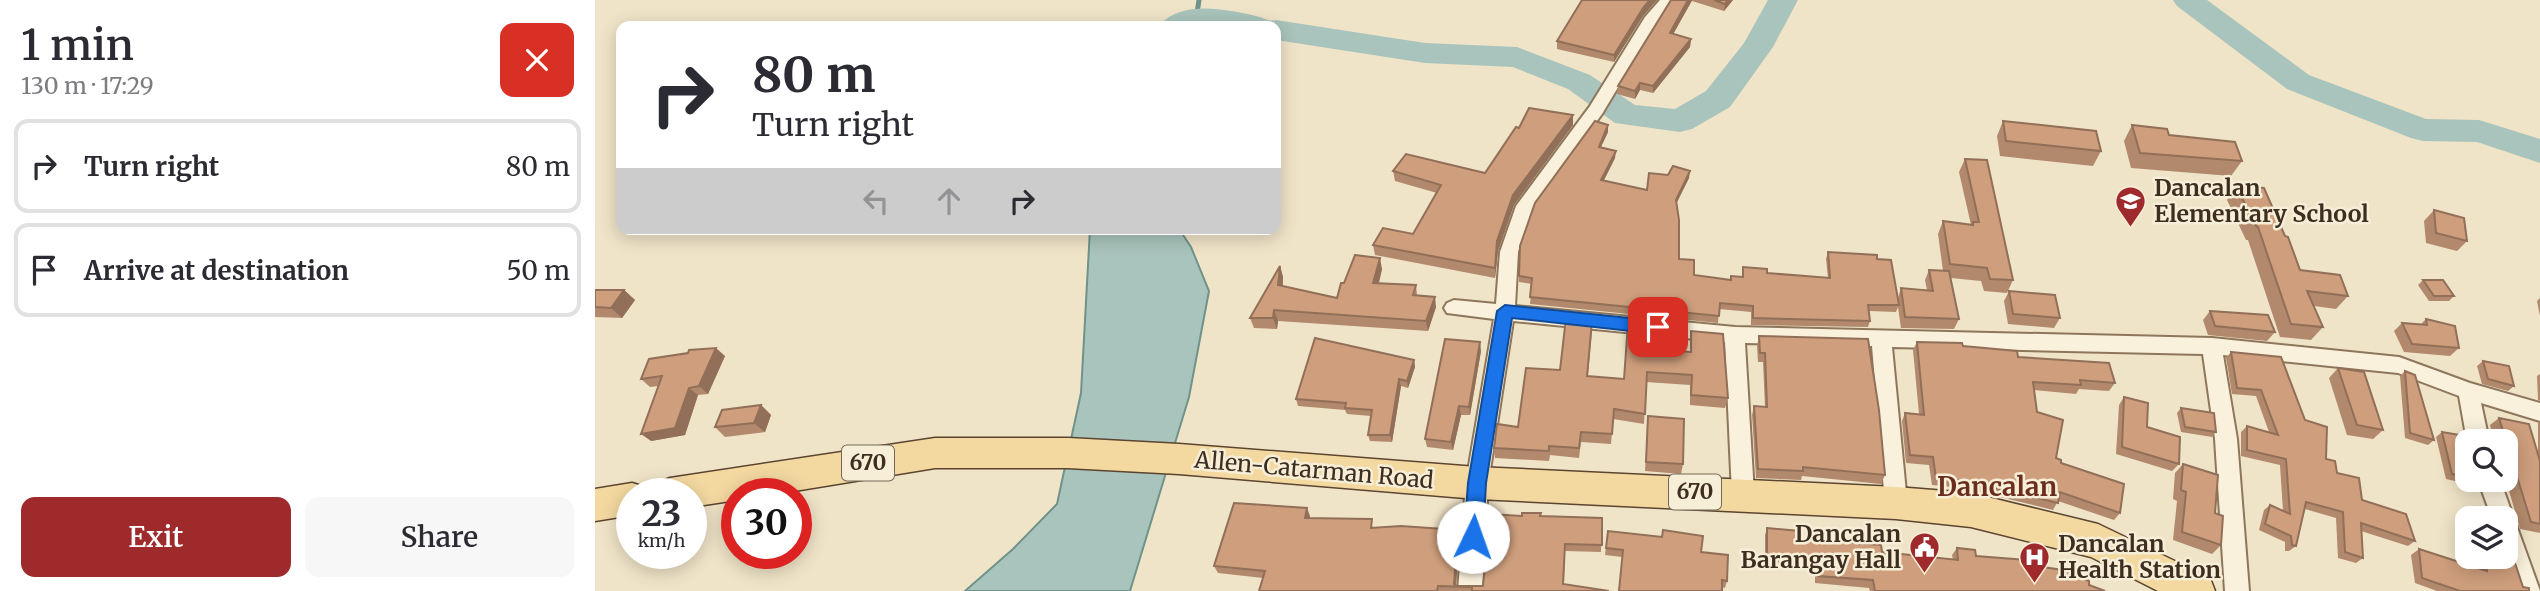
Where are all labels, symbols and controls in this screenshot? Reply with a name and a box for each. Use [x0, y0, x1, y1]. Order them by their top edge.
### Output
text: 1 min [21, 19, 134, 71]
button: close [500, 23, 574, 97]
text: 80 m [752, 44, 875, 105]
icon: right [637, 49, 728, 140]
text: 130 m · 17:29 [21, 71, 154, 100]
text: Turn right [752, 105, 914, 145]
icon: right [25, 147, 63, 185]
text: Turn right [84, 150, 219, 183]
text: 80 m [506, 150, 570, 183]
place label: Dancalan Elementary School [2154, 173, 2369, 228]
icon: left [857, 182, 895, 220]
icon: ahead [930, 182, 968, 220]
icon: right [1003, 182, 1041, 220]
school or university icon: Dancalan Elementary School [2114, 184, 2148, 228]
icon: arrive [25, 251, 63, 289]
text: Arrive at destination [84, 254, 349, 287]
text: 50 m [506, 254, 570, 287]
pin [1628, 297, 1688, 357]
icon: arrive [1639, 308, 1677, 346]
map controls [2455, 429, 2518, 569]
button: search [2455, 429, 2518, 492]
street label: Allen-Catarman Road [1192, 445, 1435, 494]
road number: 670 [842, 446, 894, 480]
district label: Dancalan [1937, 470, 2057, 503]
road number: 670 [1669, 475, 1721, 510]
speed limit sign: 30 [721, 478, 812, 569]
text: 23 [642, 492, 681, 536]
button: Exit [21, 497, 291, 577]
button: Share [305, 497, 574, 577]
position arrow [1436, 500, 1510, 574]
button: layers [2455, 506, 2518, 569]
place label: Dancalan Barangay Hall [1741, 519, 1902, 574]
text: km/h [638, 529, 685, 552]
place label: Dancalan Health Station [2058, 529, 2221, 584]
public building icon: Dancalan Barangay Hall [1907, 530, 1941, 574]
hospital icon: Dancalan Health Station [2018, 540, 2052, 584]

